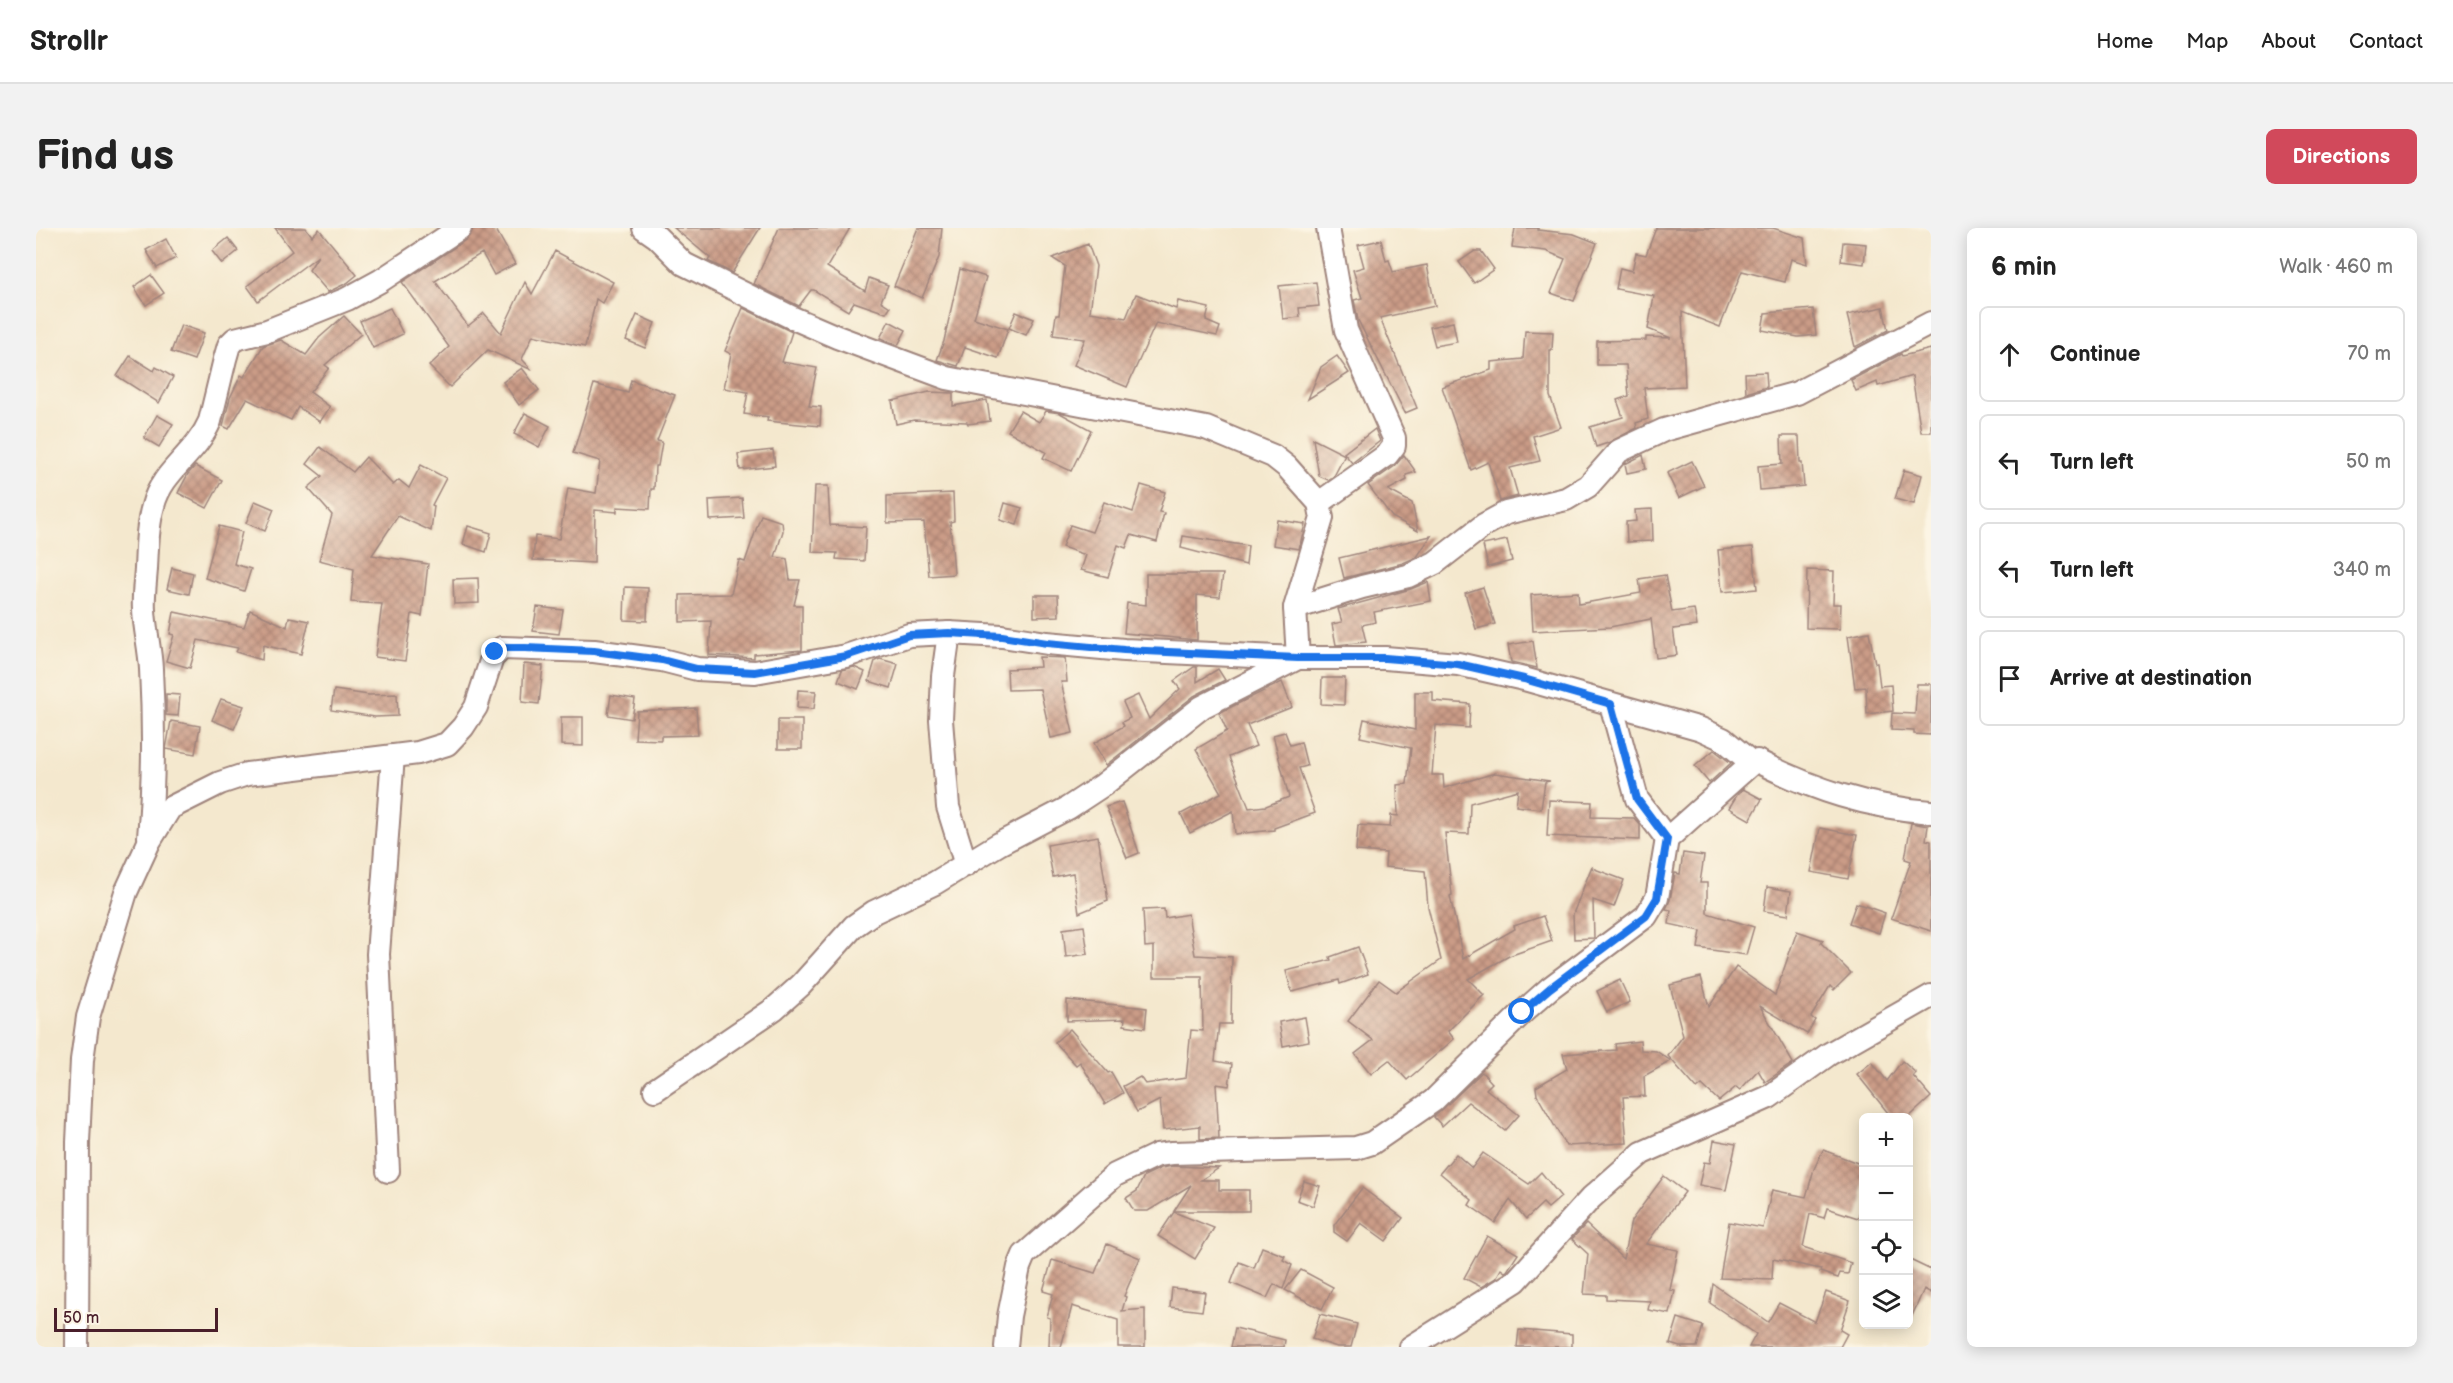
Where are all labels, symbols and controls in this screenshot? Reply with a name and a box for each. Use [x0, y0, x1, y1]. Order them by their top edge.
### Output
text: Strollr [30, 25, 108, 58]
text: Home [2096, 29, 2153, 54]
text: Map [2186, 29, 2228, 54]
text: About [2261, 29, 2316, 54]
text: Contact [2349, 29, 2423, 54]
button: Directions [2266, 129, 2417, 184]
text: Find us [36, 131, 174, 182]
text: 6 min [1991, 252, 2057, 283]
text: Walk · 460 m [2279, 255, 2393, 279]
icon: ahead [1993, 338, 2026, 371]
text: Continue [2050, 341, 2140, 368]
text: 70 m [2347, 342, 2391, 366]
icon: left [1993, 446, 2026, 479]
text: Turn left [2050, 449, 2134, 476]
text: 50 m [2346, 450, 2391, 474]
icon: left [1993, 554, 2026, 587]
text: Turn left [2050, 557, 2134, 584]
text: 340 m [2333, 558, 2391, 582]
route end [481, 638, 507, 664]
icon: arrive [1993, 662, 2026, 695]
text: Arrive at destination [2050, 665, 2252, 692]
route start [1508, 998, 1534, 1024]
map controls [1859, 1113, 1913, 1329]
button: + [1859, 1113, 1913, 1167]
button: − [1859, 1167, 1913, 1221]
button: locate [1859, 1221, 1913, 1275]
button: layers [1859, 1275, 1913, 1329]
scale bar [54, 1305, 218, 1332]
text: 50 m [63, 1309, 99, 1328]

